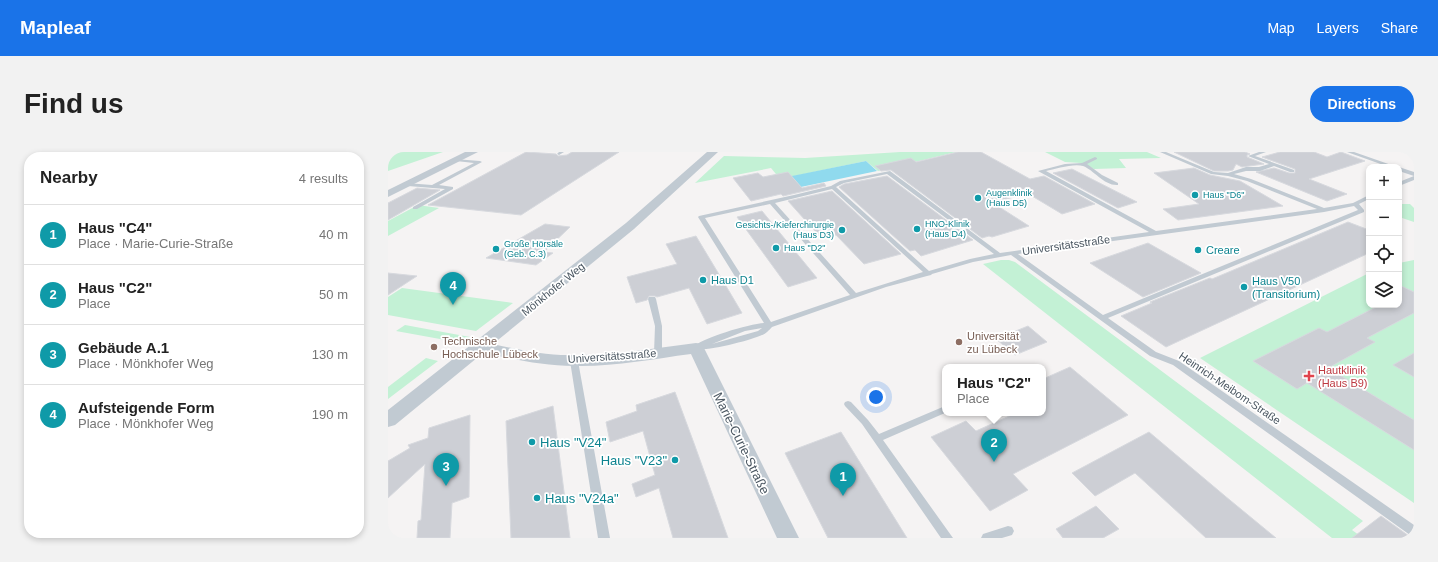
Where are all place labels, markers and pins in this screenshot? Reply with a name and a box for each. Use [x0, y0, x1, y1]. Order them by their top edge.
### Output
place label: Augenklinik (Haus D5) [986, 188, 1033, 208]
marker: Haus "D6" [1190, 190, 1200, 200]
place label: Haus "D6" [1203, 190, 1244, 200]
marker: Augenklinik (Haus D5) [973, 193, 983, 203]
place label: HNO-Klinik (Haus D4) [925, 219, 970, 239]
place label: Gesichts-/Kieferchirurgie (Haus D3) [735, 220, 834, 240]
marker: HNO-Klinik (Haus D4) [912, 224, 922, 234]
marker: Gesichts-/Kieferchirurgie (Haus D3) [837, 225, 847, 235]
place label: Große Hörsäle (Geb. C.3) [504, 239, 563, 259]
marker: Haus "D2" [771, 243, 781, 253]
place label: Haus "D2" [784, 243, 825, 253]
marker: Große Hörsäle (Geb. C.3) [491, 244, 501, 254]
place label: Creare [1206, 244, 1240, 256]
marker: Creare [1193, 245, 1203, 255]
pin: 4 [440, 272, 466, 305]
place label: Haus D1 [711, 274, 754, 286]
marker: Haus D1 [698, 275, 708, 285]
place label: Haus V50 (Transitorium) [1252, 275, 1320, 300]
marker: Haus V50 (Transitorium) [1239, 282, 1249, 292]
place label: Universität zu Lübeck [967, 330, 1019, 355]
place label: Technische Hochschule Lübeck [442, 335, 539, 360]
marker: Universität zu Lübeck [954, 337, 964, 347]
marker: Technische Hochschule Lübeck [429, 342, 439, 352]
place label: Hautklinik (Haus B9) [1318, 364, 1368, 389]
marker: Hautklinik (Haus B9) [1303, 370, 1315, 382]
pin: 2 [981, 429, 1007, 462]
place label: Haus "V24" [540, 435, 607, 450]
marker: Haus "V24" [527, 437, 537, 447]
pin: 3 [433, 453, 459, 486]
place label: Haus "V23" [601, 453, 667, 468]
marker: Haus "V23" [670, 455, 680, 465]
pin: 1 [830, 463, 856, 496]
place label: Haus "V24a" [545, 491, 619, 506]
marker: Haus "V24a" [532, 493, 542, 503]

